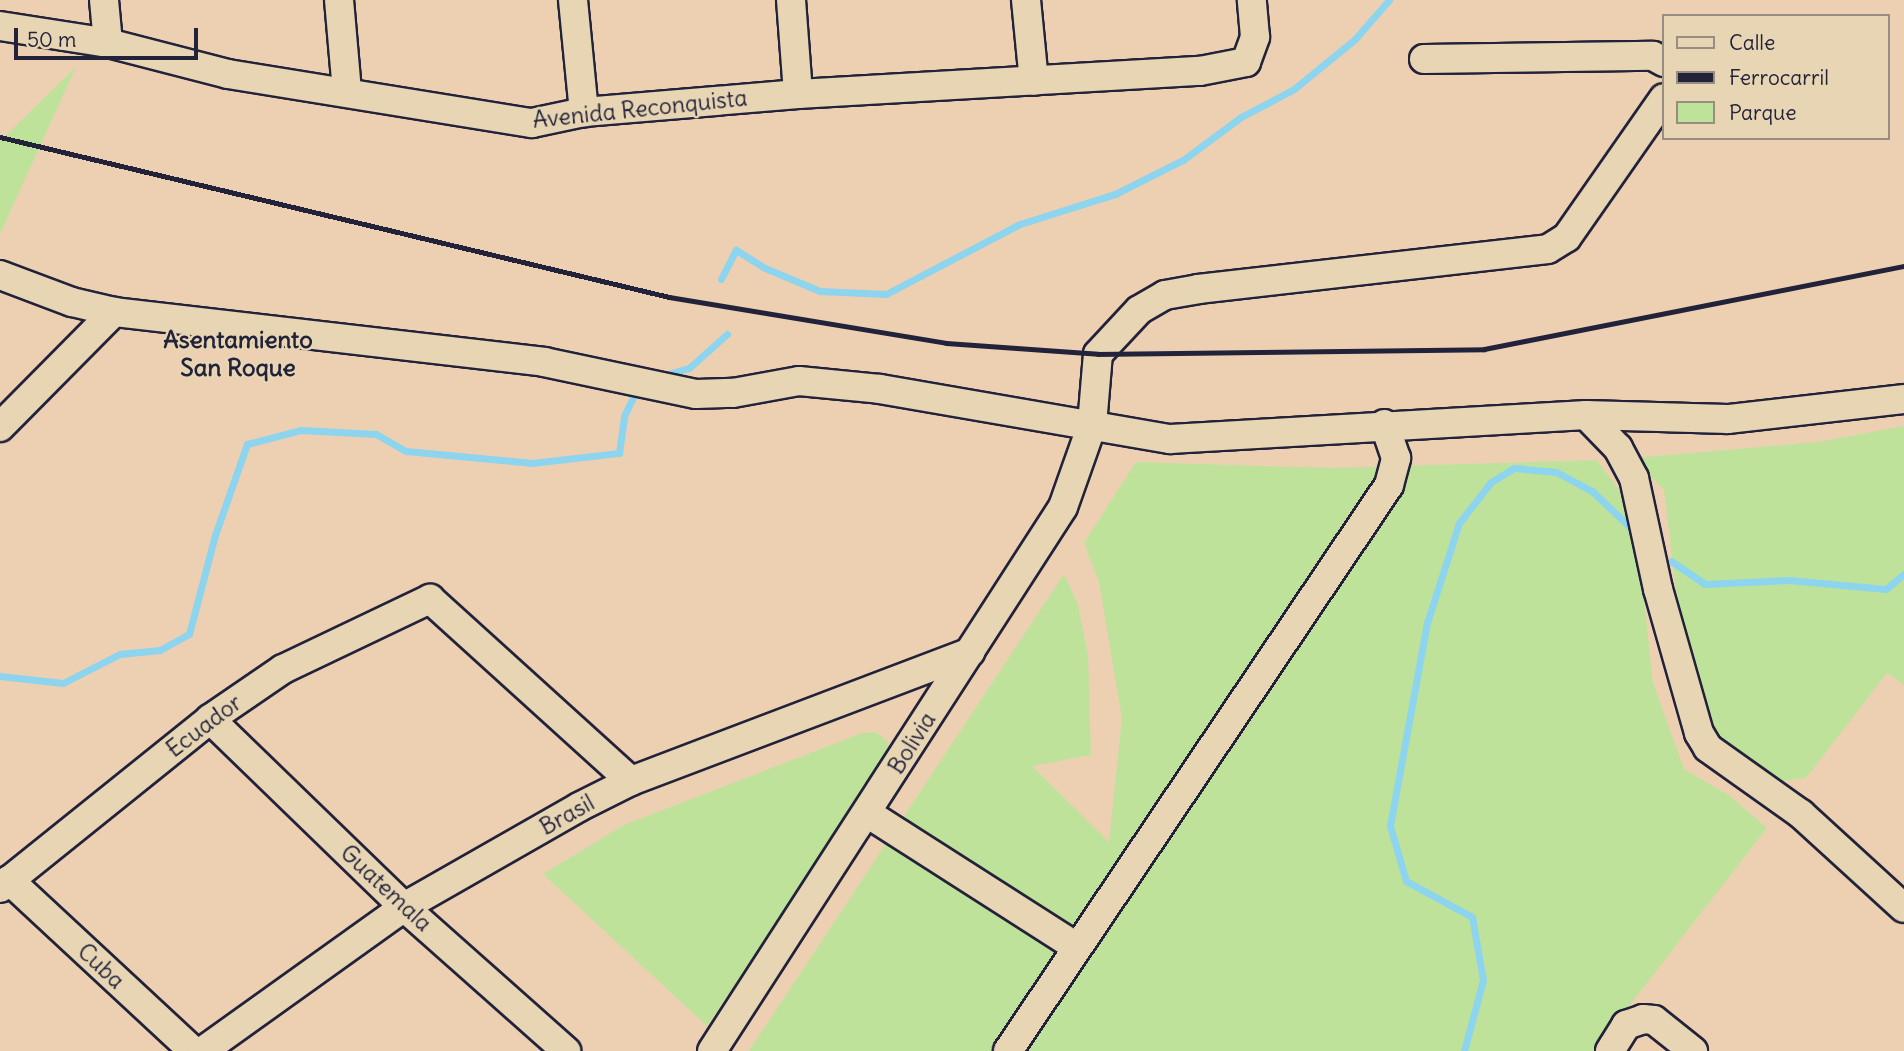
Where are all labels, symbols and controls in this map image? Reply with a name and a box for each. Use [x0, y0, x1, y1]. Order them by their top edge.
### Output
scale bar [18, 14, 201, 58]
legend [1662, 14, 1890, 140]
text: 50 m [27, 26, 76, 53]
text: Calle [1729, 29, 1775, 56]
text: Ferrocarril [1729, 64, 1829, 91]
street label: Avenida Reconquista [531, 84, 749, 134]
text: Parque [1729, 99, 1797, 126]
district label: Asentamiento San Roque [163, 326, 313, 382]
street label: Ecuador [161, 689, 247, 763]
street label: Bolivia [882, 707, 942, 779]
street label: Brasil [535, 789, 599, 841]
street label: Guatemala [335, 839, 437, 937]
street label: Cuba [72, 937, 130, 995]

